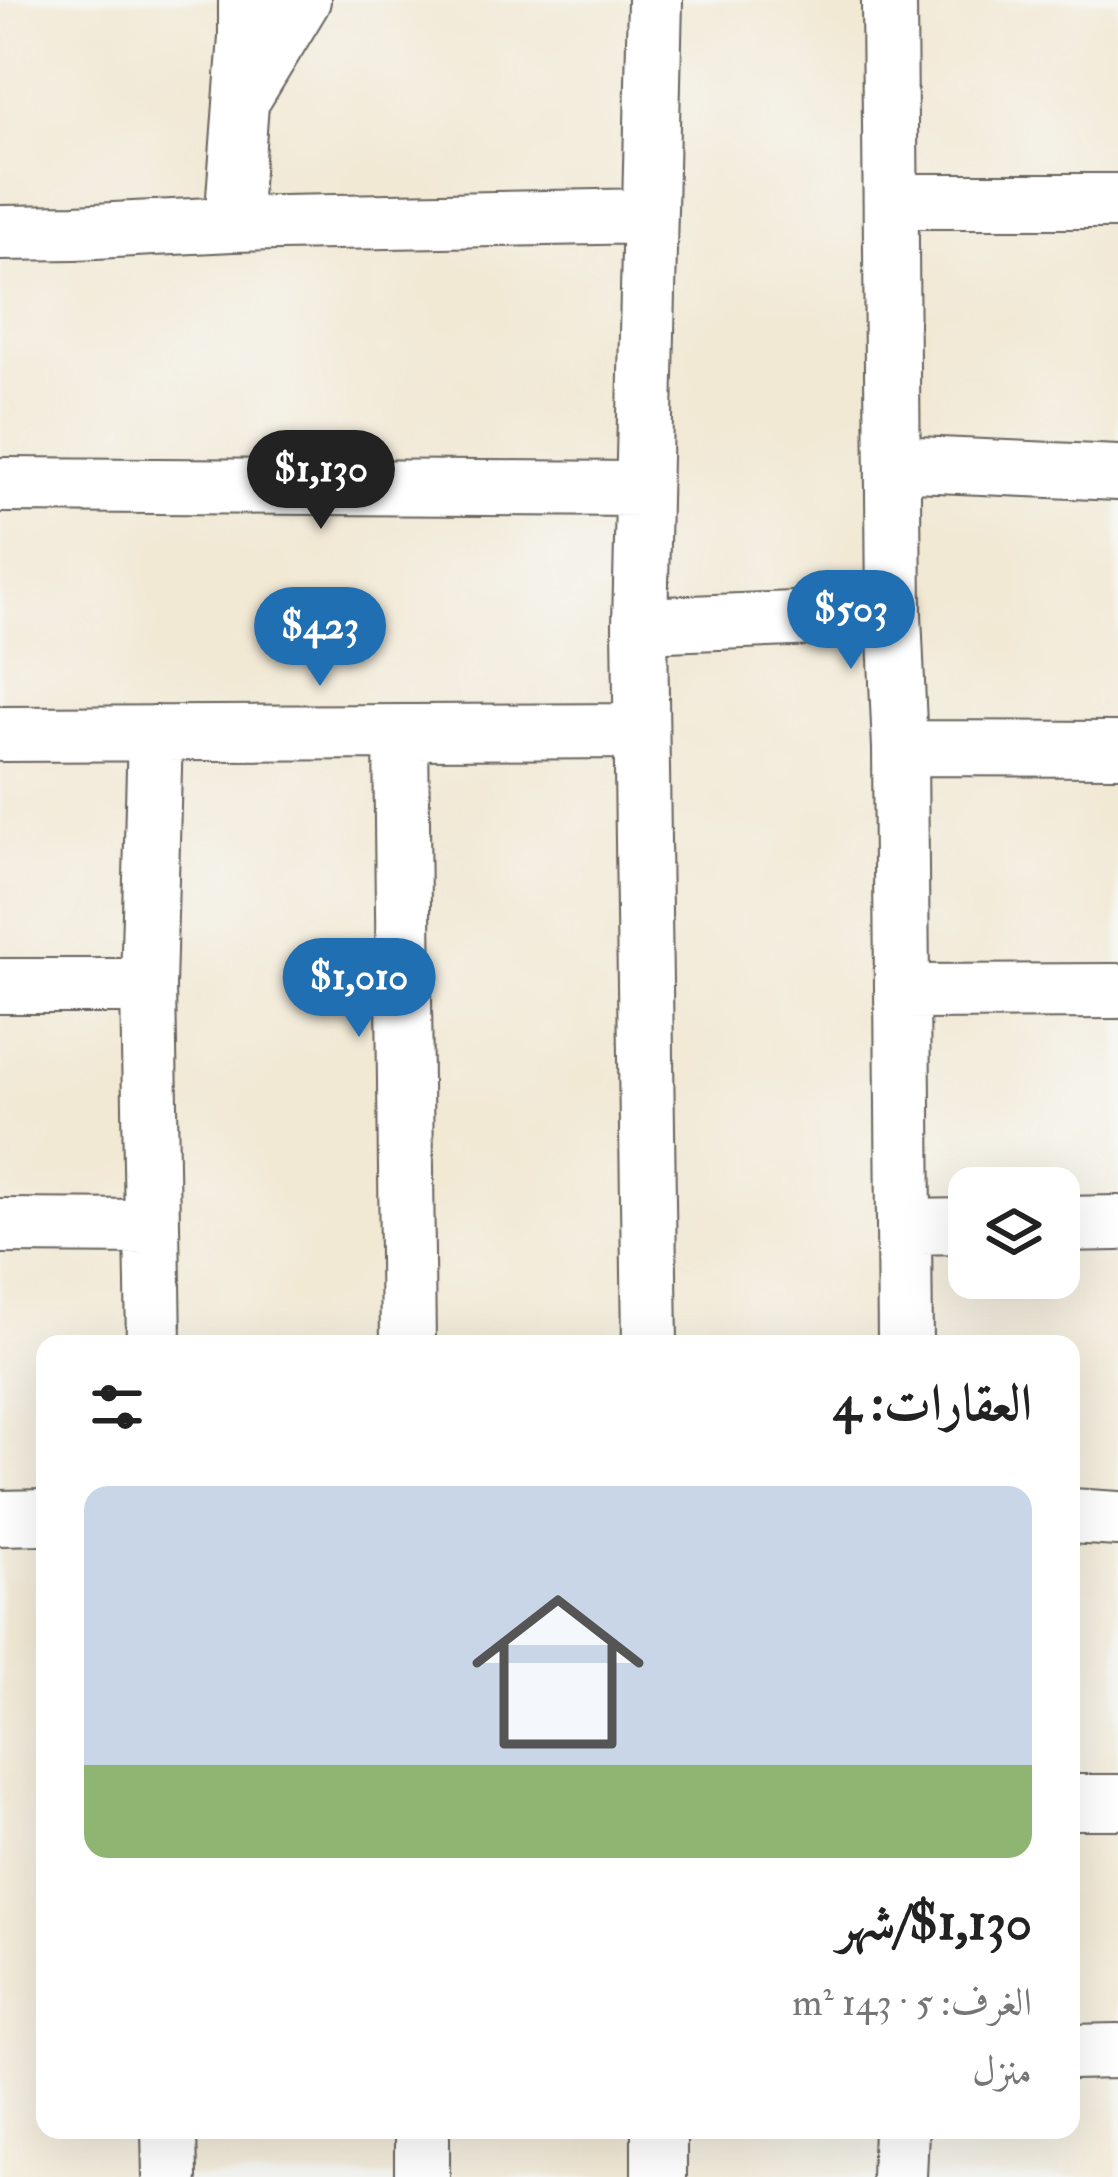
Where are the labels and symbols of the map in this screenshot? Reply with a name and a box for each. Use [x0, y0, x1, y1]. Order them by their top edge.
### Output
pin: $1,130 [223, 430, 419, 532]
pin: $503 [780, 570, 922, 672]
pin: $423 [249, 587, 391, 689]
pin: $1,010 [261, 938, 457, 1040]

